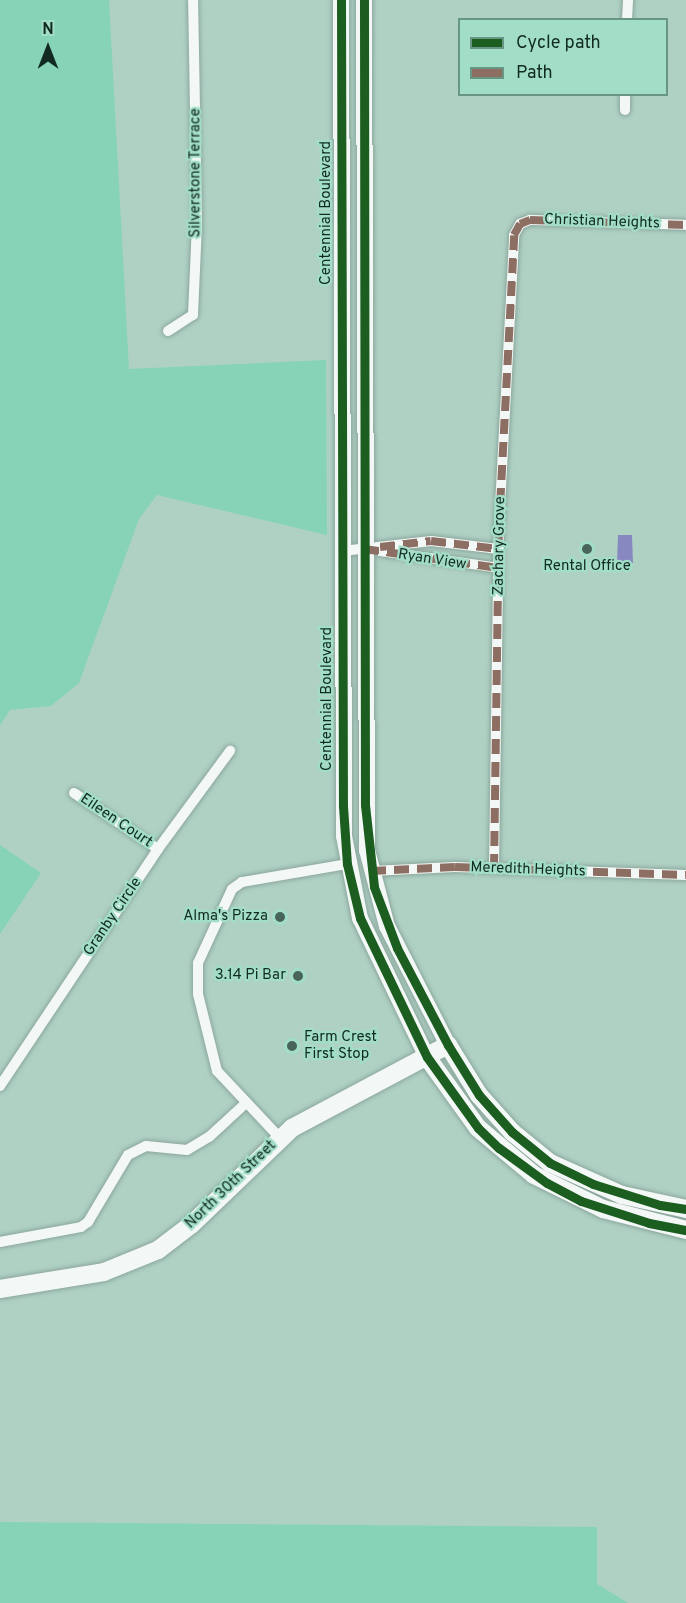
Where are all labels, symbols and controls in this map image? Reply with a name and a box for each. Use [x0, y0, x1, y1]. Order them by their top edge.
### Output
north arrow [18, 18, 78, 78]
legend [458, 18, 668, 96]
text: N [42, 20, 54, 40]
text: Cycle path [516, 32, 601, 55]
text: Path [516, 62, 553, 85]
street label: Silverstone Terrace [187, 108, 205, 238]
street label: Centennial Boulevard [318, 141, 336, 285]
street label: Christian Heights [544, 211, 660, 233]
street label: Zachary Grove [490, 496, 510, 596]
marker: Rental Office [580, 542, 594, 556]
street label: Ryan View [396, 546, 468, 574]
place label: Rental Office [543, 558, 631, 576]
street label: Centennial Boulevard [319, 627, 337, 771]
street label: Eileen Court [76, 790, 156, 852]
street label: Meredith Heights [470, 859, 586, 881]
street label: Granby Circle [80, 874, 146, 960]
place label: Alma's Pizza [183, 908, 268, 926]
marker: Alma's Pizza [273, 910, 287, 924]
place label: 3.14 Pi Bar [215, 967, 286, 985]
marker: 3.14 Pi Bar [291, 969, 305, 983]
place label: Farm Crest First Stop [304, 1028, 377, 1063]
marker: Farm Crest First Stop [285, 1039, 299, 1053]
street label: North 30th Street [182, 1137, 280, 1233]

